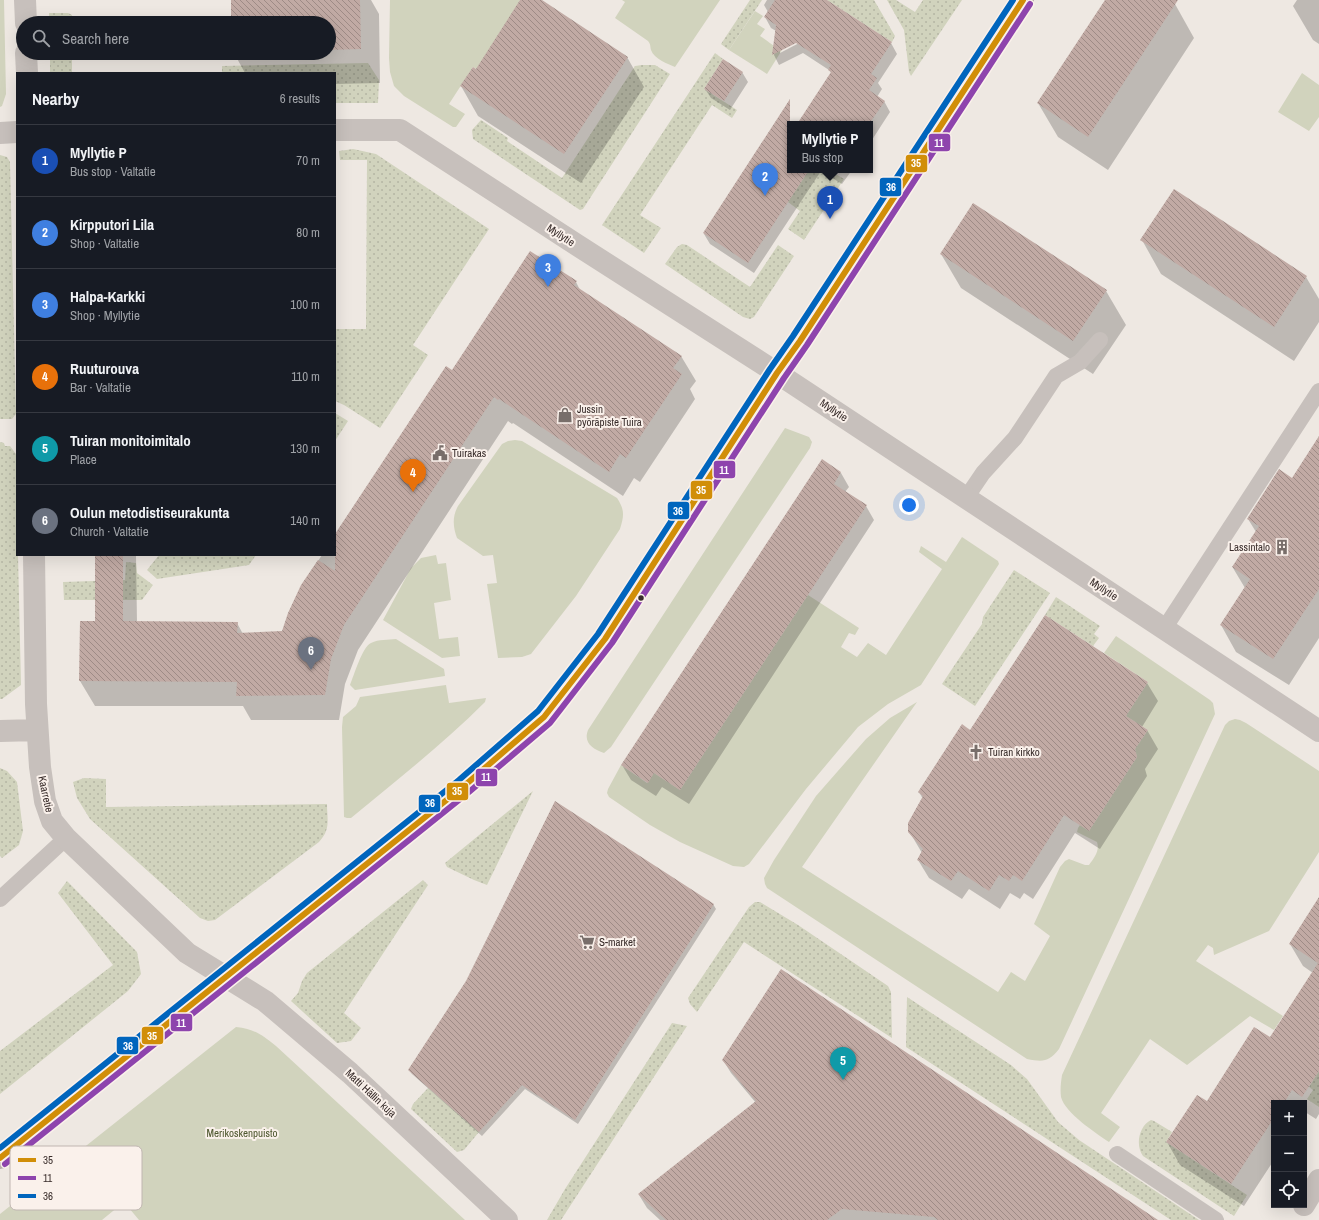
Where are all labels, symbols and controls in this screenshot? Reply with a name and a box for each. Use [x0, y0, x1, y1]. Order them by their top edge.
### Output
search box [16, 16, 336, 60]
icon: search [30, 27, 52, 49]
text: Search here [62, 28, 129, 49]
text: Nearby [32, 87, 79, 110]
text: 6 results [280, 90, 320, 107]
popup [787, 121, 873, 173]
text: Myllytie P [802, 128, 858, 149]
line badge: 11 [928, 133, 951, 152]
text: 11 [934, 136, 944, 150]
text: Myllytie P [70, 142, 127, 163]
text: Bus stop [802, 149, 843, 166]
text: 1 [42, 152, 48, 169]
text: 70 m [296, 152, 320, 169]
line badge: 35 [905, 154, 928, 173]
text: 35 [911, 156, 921, 170]
text: Bus stop · Valtatie [70, 163, 156, 180]
pin: 2 [752, 163, 778, 196]
line badge: 36 [879, 177, 902, 197]
text: 36 [886, 180, 896, 194]
pin: 1 [817, 186, 843, 219]
text: Kirpputori Lila [70, 214, 154, 235]
street label: Myllytie [544, 221, 578, 249]
text: 2 [42, 224, 48, 241]
text: 80 m [296, 224, 320, 241]
text: Shop · Valtatie [70, 235, 139, 252]
pin: 3 [535, 254, 561, 287]
text: Halpa-Karkki [70, 286, 145, 307]
text: 3 [42, 296, 48, 313]
text: 100 m [290, 296, 320, 313]
text: Shop · Myllytie [70, 307, 140, 324]
text: Ruuturouva [70, 358, 139, 379]
text: 4 [42, 368, 48, 385]
text: 110 m [291, 368, 320, 385]
text: Bar · Valtatie [70, 379, 131, 396]
street label: Myllytie [817, 396, 851, 424]
place label: Jussin pyöräpiste Tuira [577, 402, 642, 429]
shop icon: Jussin pyöräpiste Tuira [556, 406, 574, 424]
text: Tuiran monitoimitalo [70, 430, 191, 451]
text: 5 [42, 440, 48, 457]
text: 130 m [290, 440, 320, 457]
public building icon: Tuirakas [431, 444, 449, 462]
place label: Tuirakas [452, 446, 487, 460]
text: Place [70, 451, 97, 468]
pin: 4 [400, 459, 426, 492]
line badge: 11 [713, 460, 736, 479]
text: 11 [719, 463, 729, 477]
line badge: 35 [690, 480, 713, 500]
text: 35 [696, 483, 706, 497]
your location [899, 495, 919, 515]
line badge: 36 [667, 501, 690, 520]
text: Oulun metodistiseurakunta [70, 502, 229, 523]
text: 36 [673, 504, 683, 518]
text: 6 [42, 512, 48, 529]
text: 140 m [290, 512, 320, 529]
text: Church · Valtatie [70, 523, 149, 540]
building icon: Lassintalo [1273, 538, 1291, 556]
place label: Lassintalo [1229, 540, 1270, 554]
street label: Myllytie [1087, 575, 1121, 603]
unlabelled marker [636, 593, 646, 603]
pin: 6 [298, 637, 324, 670]
church icon: Tuiran kirkko [967, 743, 985, 761]
place label: Tuiran kirkko [988, 745, 1040, 759]
line badge: 11 [475, 768, 498, 787]
text: 11 [481, 770, 491, 784]
street label: Kaarretie [35, 774, 57, 814]
line badge: 35 [446, 782, 469, 801]
text: 35 [452, 784, 462, 798]
line badge: 36 [418, 794, 441, 813]
text: 36 [425, 796, 435, 810]
supermarket icon: S-market [578, 933, 596, 951]
place label: S-market [599, 935, 636, 949]
line badge: 11 [170, 1013, 193, 1032]
text: 11 [176, 1016, 186, 1030]
line badge: 35 [141, 1026, 164, 1045]
text: 35 [147, 1029, 157, 1043]
line badge: 36 [116, 1036, 139, 1055]
text: 36 [123, 1039, 133, 1053]
pin: 5 [830, 1047, 856, 1080]
street label: Matti Hällin kuja [343, 1066, 399, 1120]
map controls [1271, 1100, 1307, 1208]
button: + [1271, 1100, 1307, 1136]
park label: Merikoskenpuisto [206, 1126, 278, 1140]
button: − [1271, 1136, 1307, 1172]
legend [10, 1146, 142, 1210]
text: 35 [43, 1153, 53, 1167]
text: 11 [43, 1171, 52, 1185]
button: locate [1271, 1172, 1307, 1208]
text: 36 [43, 1189, 53, 1203]

